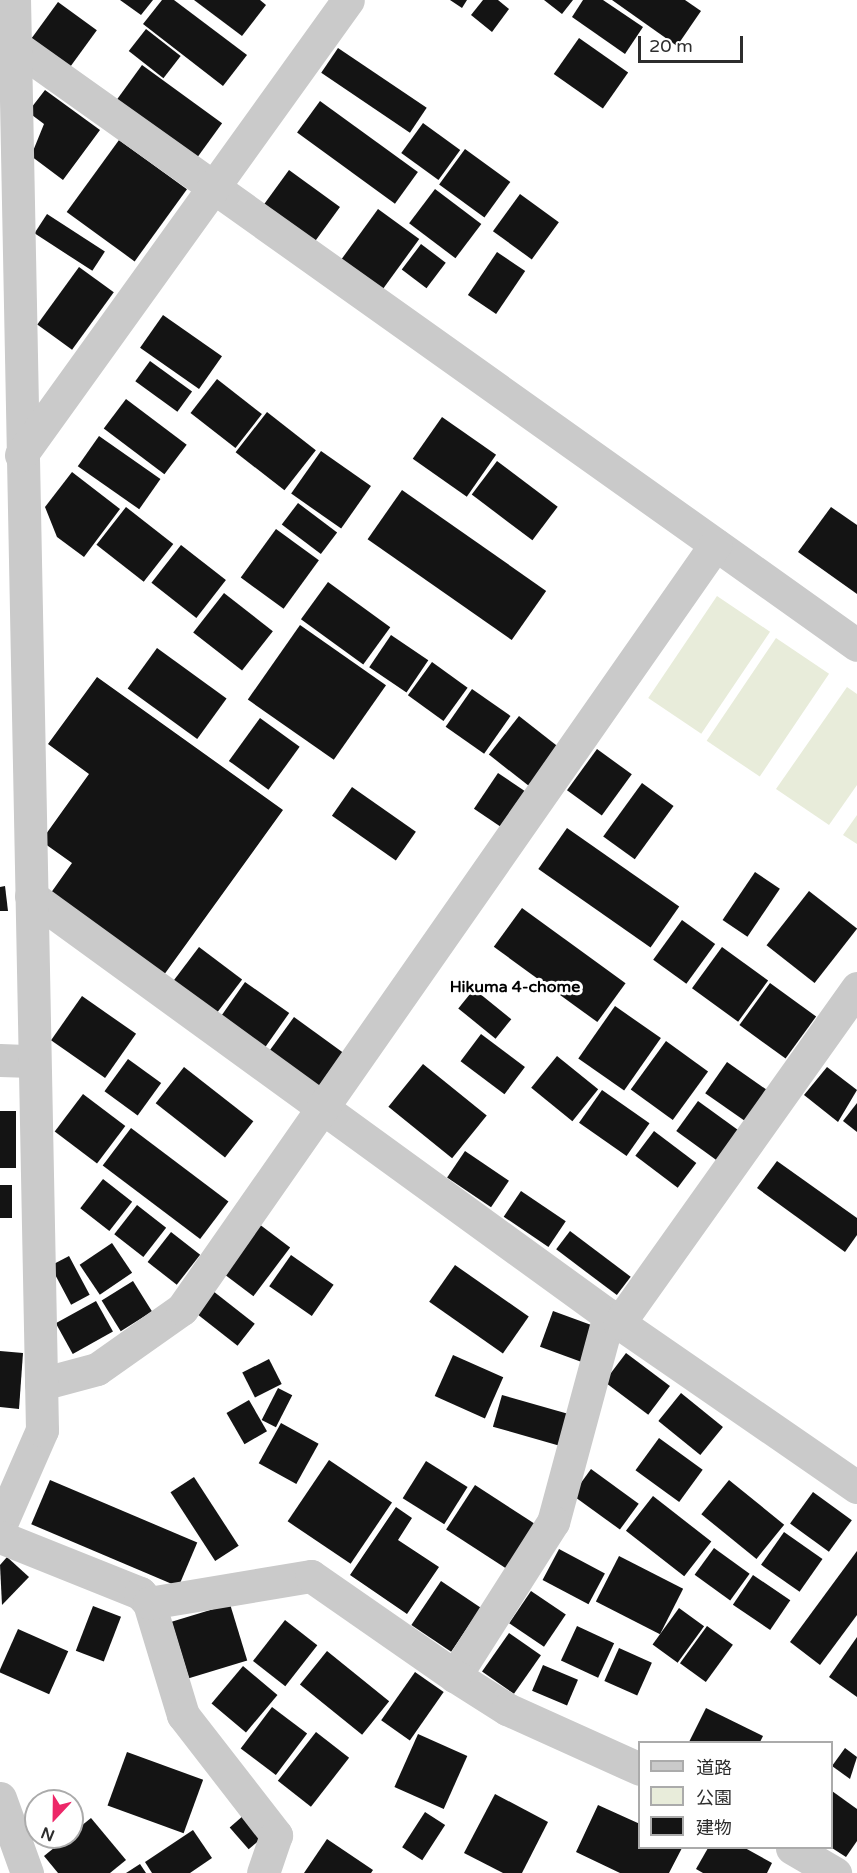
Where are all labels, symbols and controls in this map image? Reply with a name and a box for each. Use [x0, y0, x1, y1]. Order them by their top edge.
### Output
scale bar [641, 24, 746, 62]
text: 20 m [649, 35, 693, 57]
district label: Hikuma 4-chome [450, 977, 580, 997]
legend [638, 1741, 833, 1849]
text: 道路 [696, 1757, 732, 1779]
text: 公園 [696, 1787, 732, 1809]
north arrow [24, 1789, 84, 1849]
text: 建物 [696, 1817, 732, 1839]
text: N [38, 1822, 58, 1846]

